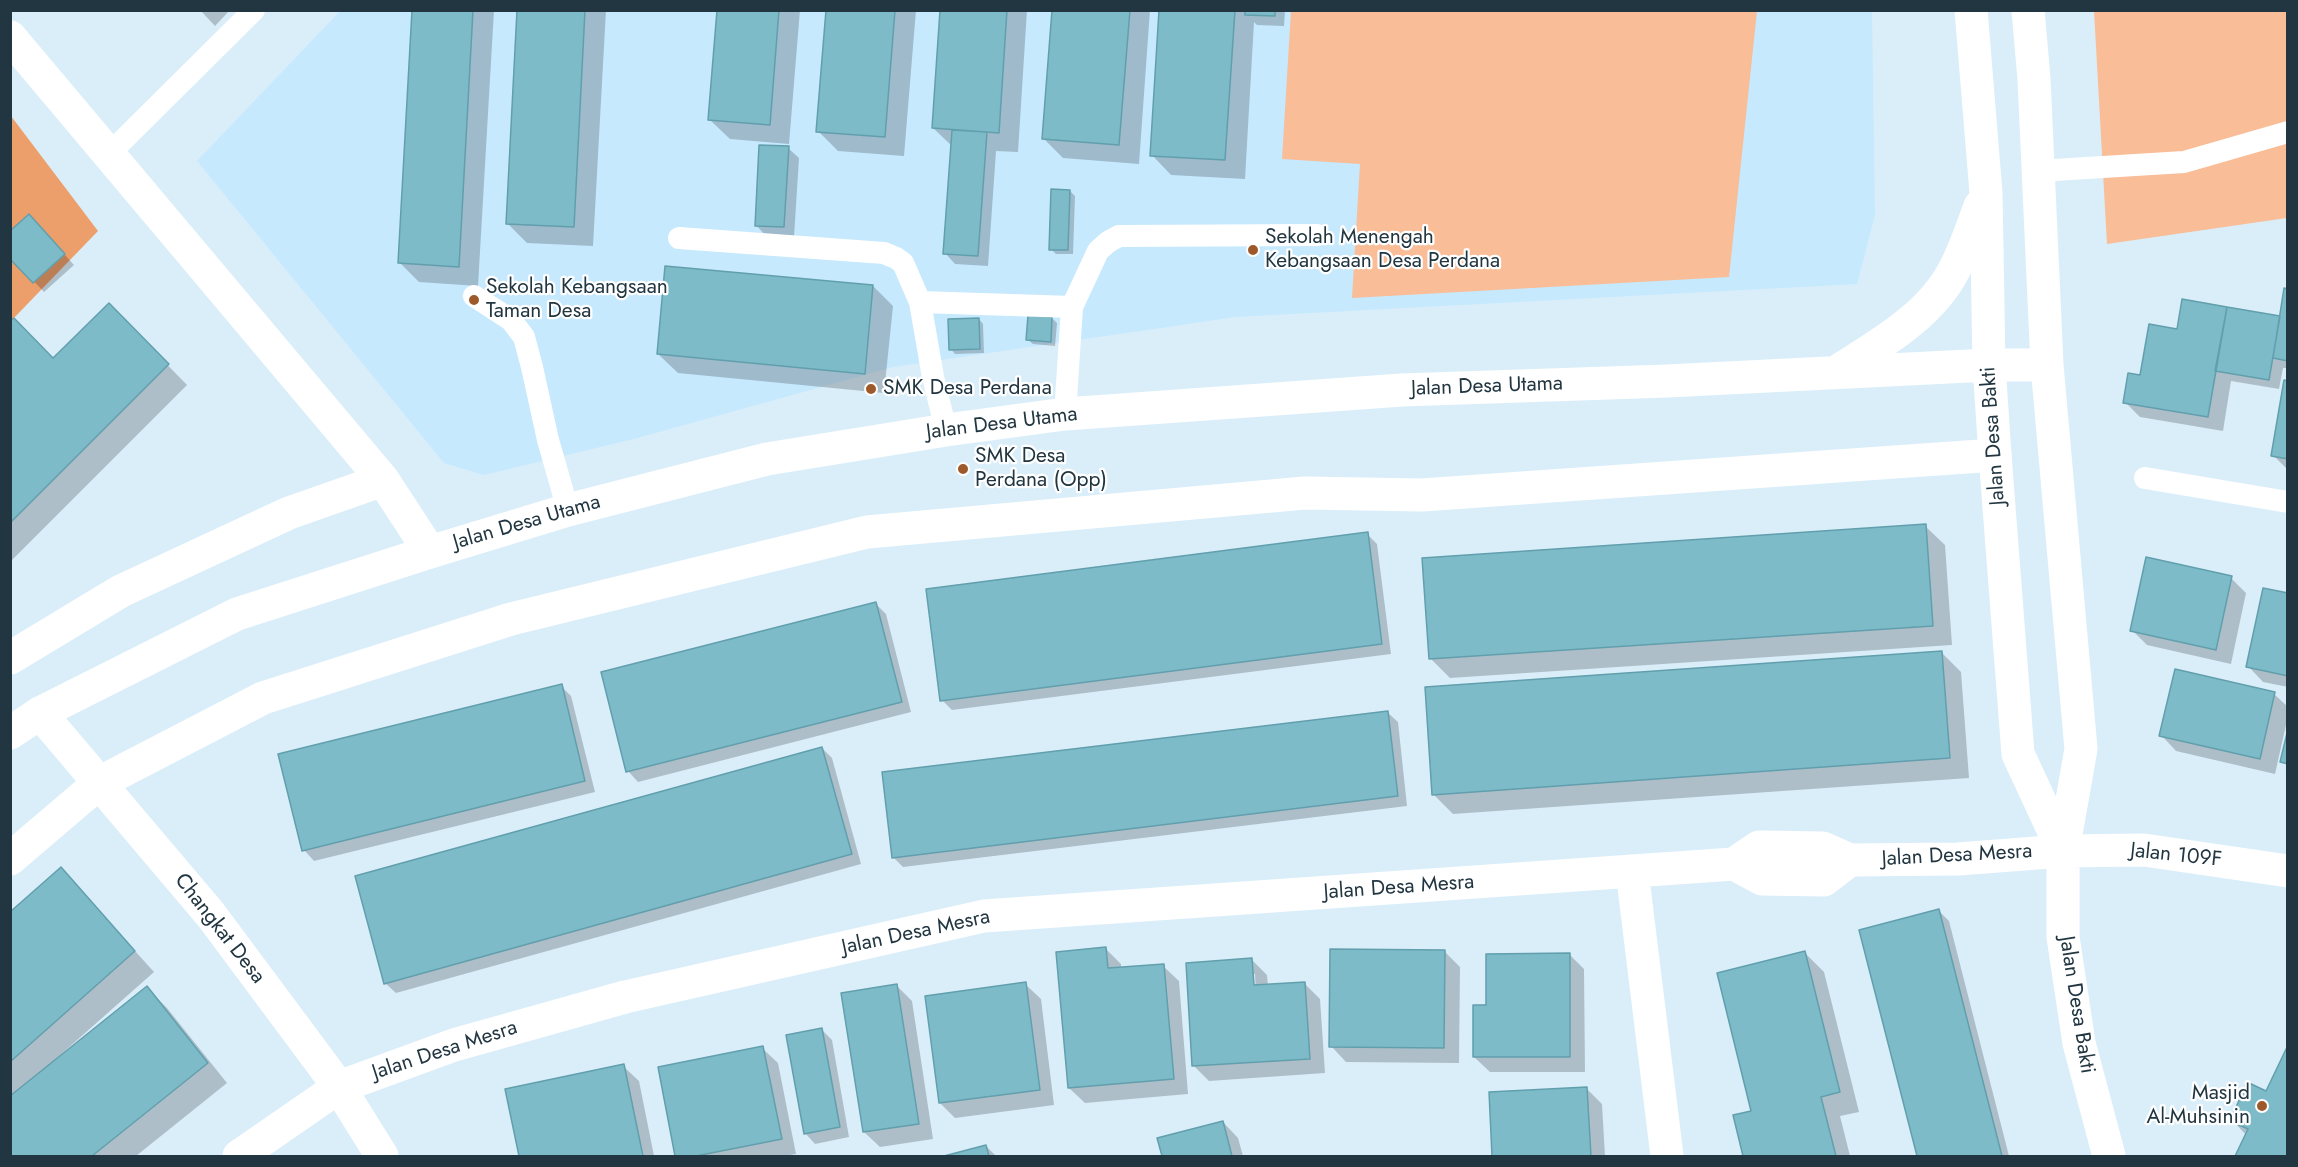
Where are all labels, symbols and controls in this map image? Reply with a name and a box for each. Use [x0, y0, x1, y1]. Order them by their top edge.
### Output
place label: Sekolah Menengah Kebangsaan Desa Perdana [1265, 225, 1500, 275]
marker: Sekolah Menengah Kebangsaan Desa Perdana [1246, 243, 1260, 257]
place label: Sekolah Kebangsaan Taman Desa [486, 275, 668, 325]
marker: Sekolah Kebangsaan Taman Desa [467, 293, 481, 307]
street label: Jalan Desa Bakti [1977, 366, 2011, 506]
street label: Jalan Desa Utama [1411, 372, 1563, 402]
place label: SMK Desa Perdana [883, 376, 1052, 402]
marker: SMK Desa Perdana [864, 382, 878, 396]
street label: Jalan Desa Utama [925, 402, 1079, 446]
place label: SMK Desa Perdana (Opp) [975, 444, 1107, 494]
marker: SMK Desa Perdana (Opp) [956, 462, 970, 476]
street label: Jalan Desa Utama [450, 490, 604, 556]
street label: Jalan Desa Mesra [1881, 839, 2033, 873]
street label: Jalan 109F [2129, 839, 2223, 873]
street label: Changkat Desa [168, 869, 270, 989]
street label: Jalan Desa Mesra [1323, 870, 1475, 906]
street label: Jalan Desa Mesra [840, 905, 992, 961]
street label: Jalan Desa Bakti [2053, 934, 2099, 1076]
street label: Jalan Desa Mesra [369, 1016, 521, 1086]
place label: Masjid Al-Muhsinin [2146, 1081, 2250, 1131]
marker: Masjid Al-Muhsinin [2255, 1099, 2269, 1113]

